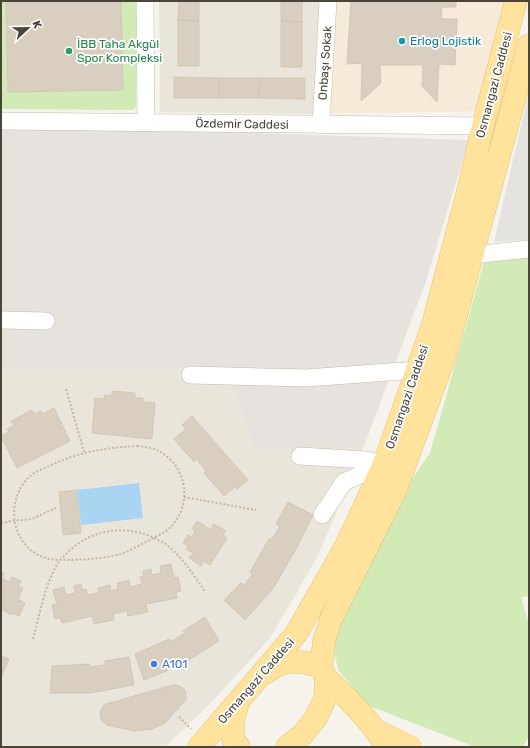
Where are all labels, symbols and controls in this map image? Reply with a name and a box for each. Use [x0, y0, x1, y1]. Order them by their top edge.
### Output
north arrow [8, 8, 48, 48]
text: K [29, 19, 44, 31]
street label: Onbaşı Sokak [315, 25, 335, 101]
street label: Osmangazi Caddesi [473, 30, 515, 140]
place label: Erlog Lojistik [410, 34, 482, 48]
marker: Erlog Lojistik [397, 36, 407, 46]
place label: İBB Taha Akgül Spor Kompleksi [77, 37, 162, 65]
marker: İBB Taha Akgül Spor Kompleksi [64, 46, 74, 56]
street label: Özdemir Caddesi [195, 116, 289, 132]
street label: Osmangazi Caddesi [383, 343, 431, 451]
street label: Osmangazi Caddesi [215, 635, 297, 727]
place label: A101 [162, 657, 187, 671]
marker: A101 [149, 659, 159, 669]

